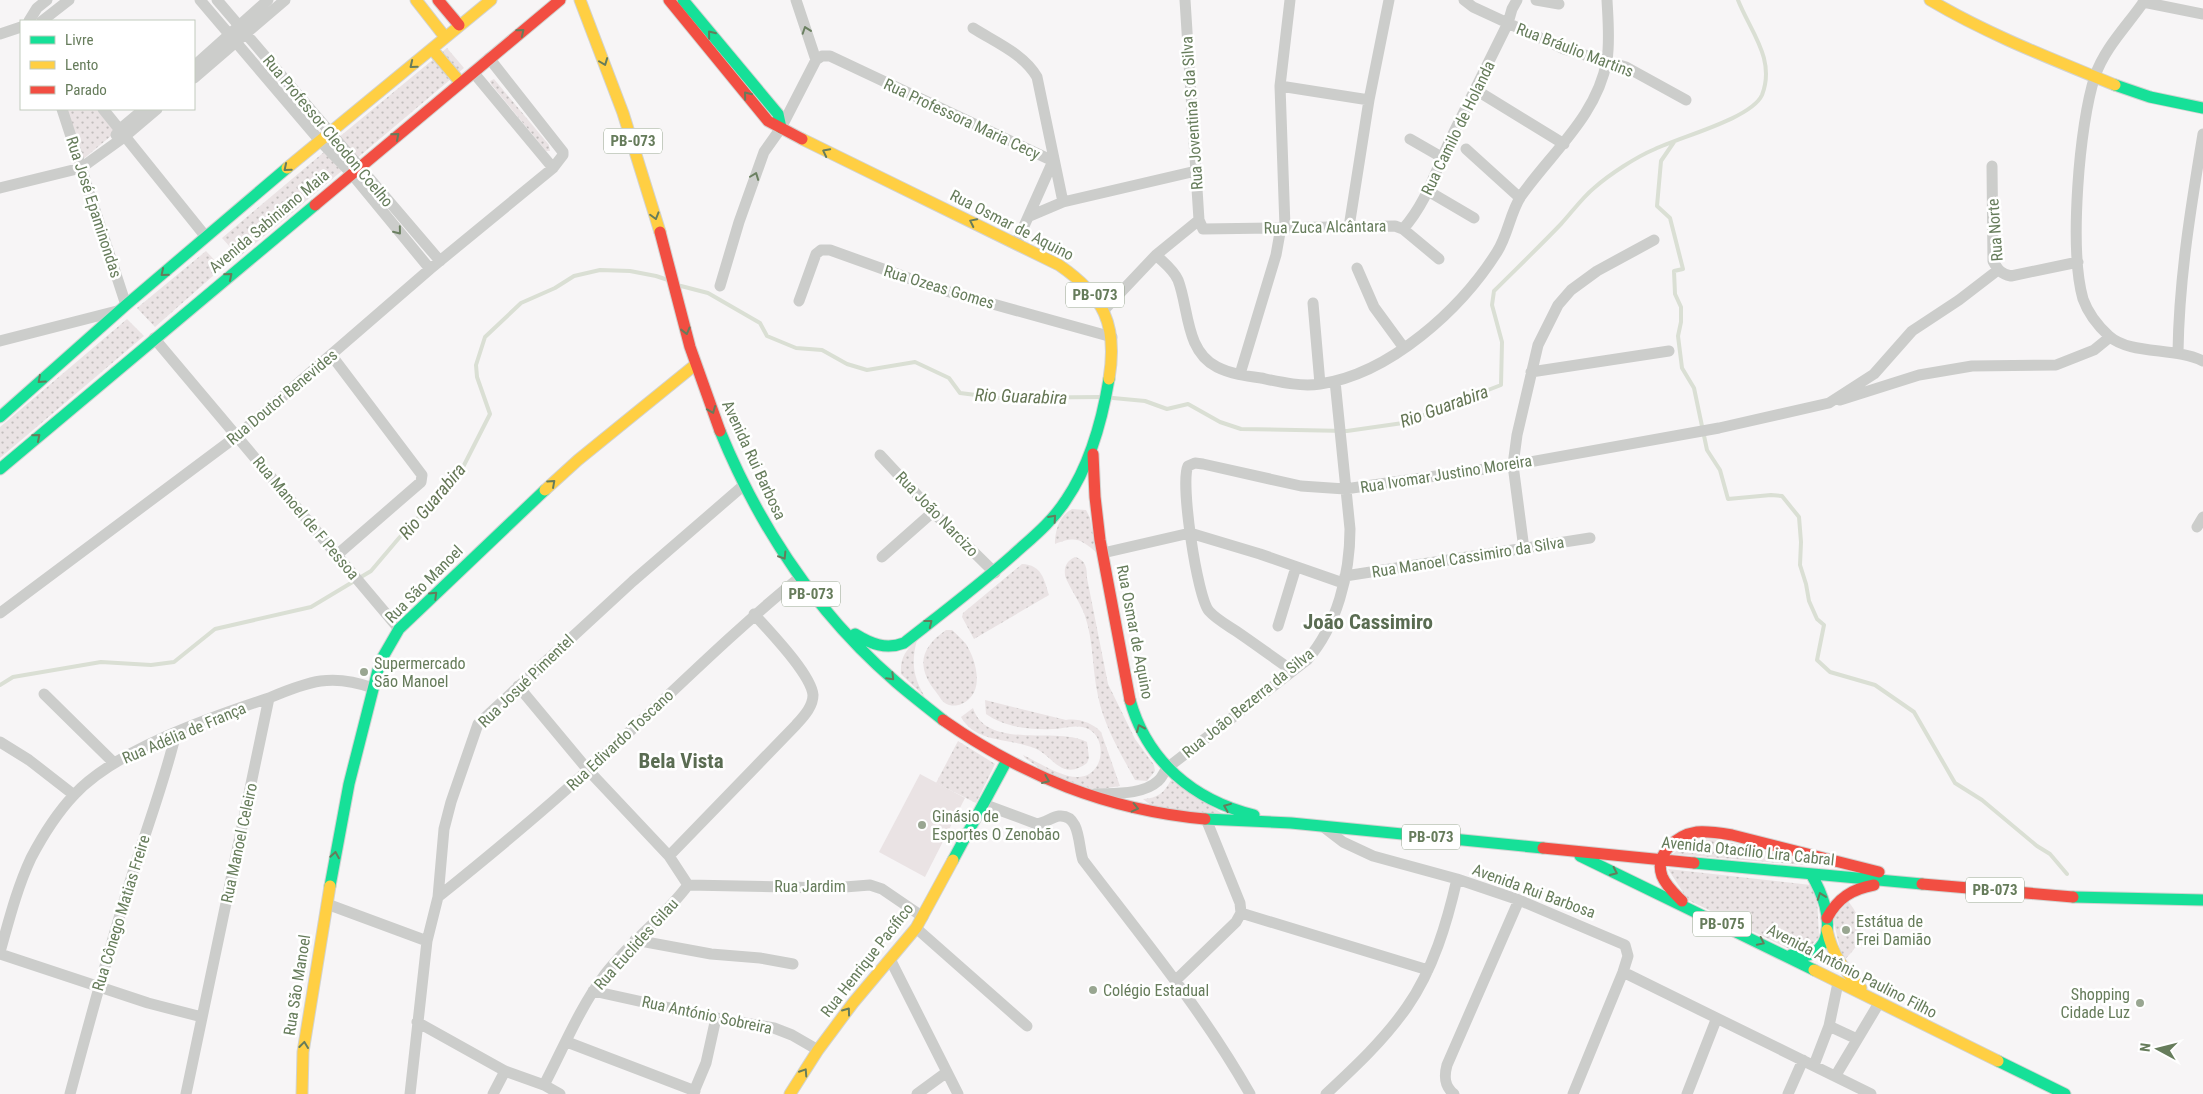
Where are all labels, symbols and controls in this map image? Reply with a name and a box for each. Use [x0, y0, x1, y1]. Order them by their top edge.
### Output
street label: Rua Bráulio Martins [1514, 19, 1636, 81]
legend [20, 20, 195, 110]
one-way arrow [802, 26, 812, 35]
one-way arrow [515, 30, 524, 38]
one-way arrow [708, 30, 717, 39]
text: Livre [65, 31, 93, 49]
street label: Rua Joventina S da Silva [1177, 36, 1207, 190]
street label: Rua Professor Cleodon Coelho [259, 51, 397, 211]
text: Lento [65, 56, 98, 74]
one-way arrow [598, 57, 608, 65]
street label: Rua Camilo de Holanda [1417, 58, 1499, 198]
one-way arrow [410, 59, 419, 67]
street label: Rua Professora Maria Cecy [881, 74, 1044, 164]
text: Parado [65, 81, 107, 99]
one-way arrow [744, 92, 752, 101]
road number: PB-073 [604, 128, 662, 154]
one-way arrow [390, 133, 399, 141]
street label: Rua José Epaminondas [62, 134, 126, 280]
one-way arrow [822, 148, 831, 158]
one-way arrow [284, 162, 293, 171]
street label: Avenida Sabiniano Maia [205, 165, 333, 277]
one-way arrow [749, 172, 759, 181]
street label: Rua Osmar de Aquino [947, 186, 1077, 264]
street label: Rua Norte [1983, 198, 2007, 262]
one-way arrow [649, 211, 659, 219]
street label: Rua Zuca Alcântara [1264, 216, 1386, 238]
one-way arrow [969, 219, 978, 229]
one-way arrow [392, 225, 401, 234]
street label: Rua Ozeas Gomes [881, 261, 997, 313]
one-way arrow [160, 267, 169, 276]
one-way arrow [223, 273, 232, 282]
road number: PB-073 [1066, 282, 1124, 308]
one-way arrow [680, 326, 691, 335]
street label: Rua Doutor Benevides [223, 345, 341, 449]
one-way arrow [38, 374, 47, 383]
water label: Rio Guarabira [1397, 380, 1491, 432]
water label: Rio Guarabira [974, 384, 1068, 408]
street label: Avenida Rui Barbosa [718, 397, 790, 523]
one-way arrow [706, 405, 717, 414]
one-way arrow [32, 434, 41, 443]
street label: Rua Ivomar Justino Moreira [1359, 451, 1533, 497]
street label: Rua Manoel de F Pessoa [249, 453, 363, 583]
water label: Rio Guarabira [394, 459, 470, 543]
street label: Rua João Narcizo [892, 467, 982, 561]
one-way arrow [547, 480, 556, 489]
one-way arrow [1047, 515, 1056, 524]
street label: Rua Manoel Cassimiro da Silva [1371, 532, 1565, 582]
street label: Rua São Manoel [381, 541, 467, 627]
one-way arrow [777, 551, 787, 560]
street label: Rua Osmar de Aquino [1113, 563, 1157, 701]
road number: PB-073 [782, 582, 840, 606]
one-way arrow [428, 591, 437, 600]
district label: João Cassimiro [1303, 610, 1433, 634]
one-way arrow [924, 620, 933, 629]
street label: Rua Josué Pimentel [474, 631, 578, 731]
street label: Rua João Bezerra da Silva [1179, 644, 1317, 762]
place label: Supermercado São Manoel [374, 654, 466, 691]
marker: Supermercado São Manoel [358, 666, 370, 678]
one-way arrow [885, 671, 894, 680]
street label: Rua Edivardo Toscano [563, 686, 677, 794]
street label: Rua Adélia de França [119, 698, 249, 768]
one-way arrow [1135, 724, 1146, 733]
district label: Bela Vista [638, 749, 724, 773]
one-way arrow [1041, 773, 1050, 784]
street label: Rua Manoel Celeiro [217, 781, 261, 905]
one-way arrow [1130, 802, 1139, 813]
one-way arrow [1223, 802, 1232, 813]
place label: Ginásio de Esportes O Zenobão [932, 807, 1060, 844]
marker: Ginásio de Esportes O Zenobão [916, 819, 928, 831]
road number: PB-073 [1402, 824, 1460, 850]
street label: Avenida Otacílio Lira Cabral [1661, 832, 1835, 870]
street label: Rua Cônego Matias Freire [88, 833, 154, 993]
one-way arrow [329, 851, 340, 859]
street label: Avenida Rui Barbosa [1470, 860, 1598, 922]
one-way arrow [1609, 866, 1618, 876]
street label: Rua Jardim [774, 877, 846, 896]
road number: PB-073 [1966, 878, 2024, 902]
one-way arrow [1817, 892, 1827, 900]
street label: Rua Euclides Gilau [590, 894, 682, 994]
street label: Rua Henrique Pacífico [817, 899, 917, 1021]
road number: PB-075 [1693, 912, 1751, 936]
place label: Estátua de Frei Damião [1856, 912, 1931, 949]
street label: Avenida Antônio Paulino Filho [1764, 920, 1940, 1022]
marker: Estátua de Frei Damião [1840, 924, 1852, 936]
street label: Rua São Manoel [280, 933, 314, 1037]
one-way arrow [1756, 936, 1765, 947]
place label: Colégio Estadual [1103, 981, 1209, 1000]
marker: Colégio Estadual [1087, 984, 1099, 996]
place label: Shopping Cidade Luz [2061, 985, 2130, 1022]
street label: Rua António Sobreira [640, 992, 774, 1038]
marker: Shopping Cidade Luz [2134, 997, 2146, 1009]
one-way arrow [841, 1007, 850, 1017]
north arrow [2133, 1024, 2183, 1074]
one-way arrow [298, 1041, 309, 1049]
text: N [2137, 1042, 2154, 1053]
one-way arrow [797, 1068, 807, 1077]

